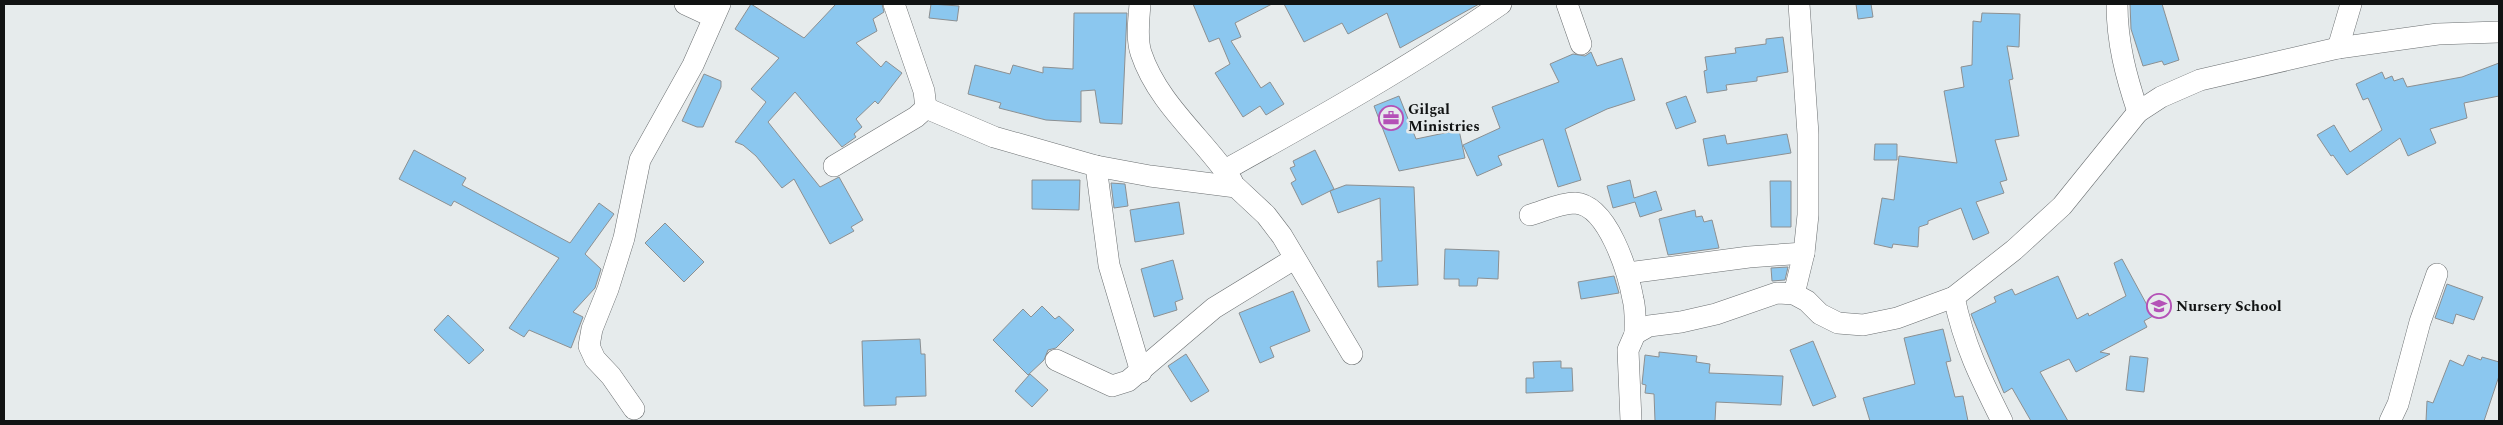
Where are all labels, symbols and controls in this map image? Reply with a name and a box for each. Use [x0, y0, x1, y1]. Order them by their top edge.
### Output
place label: Gilgal Ministries [1408, 98, 1480, 138]
office icon: Gilgal Ministries [1378, 105, 1404, 131]
school or university icon: Nursery School [2146, 293, 2172, 319]
place label: Nursery School [2176, 295, 2282, 318]

